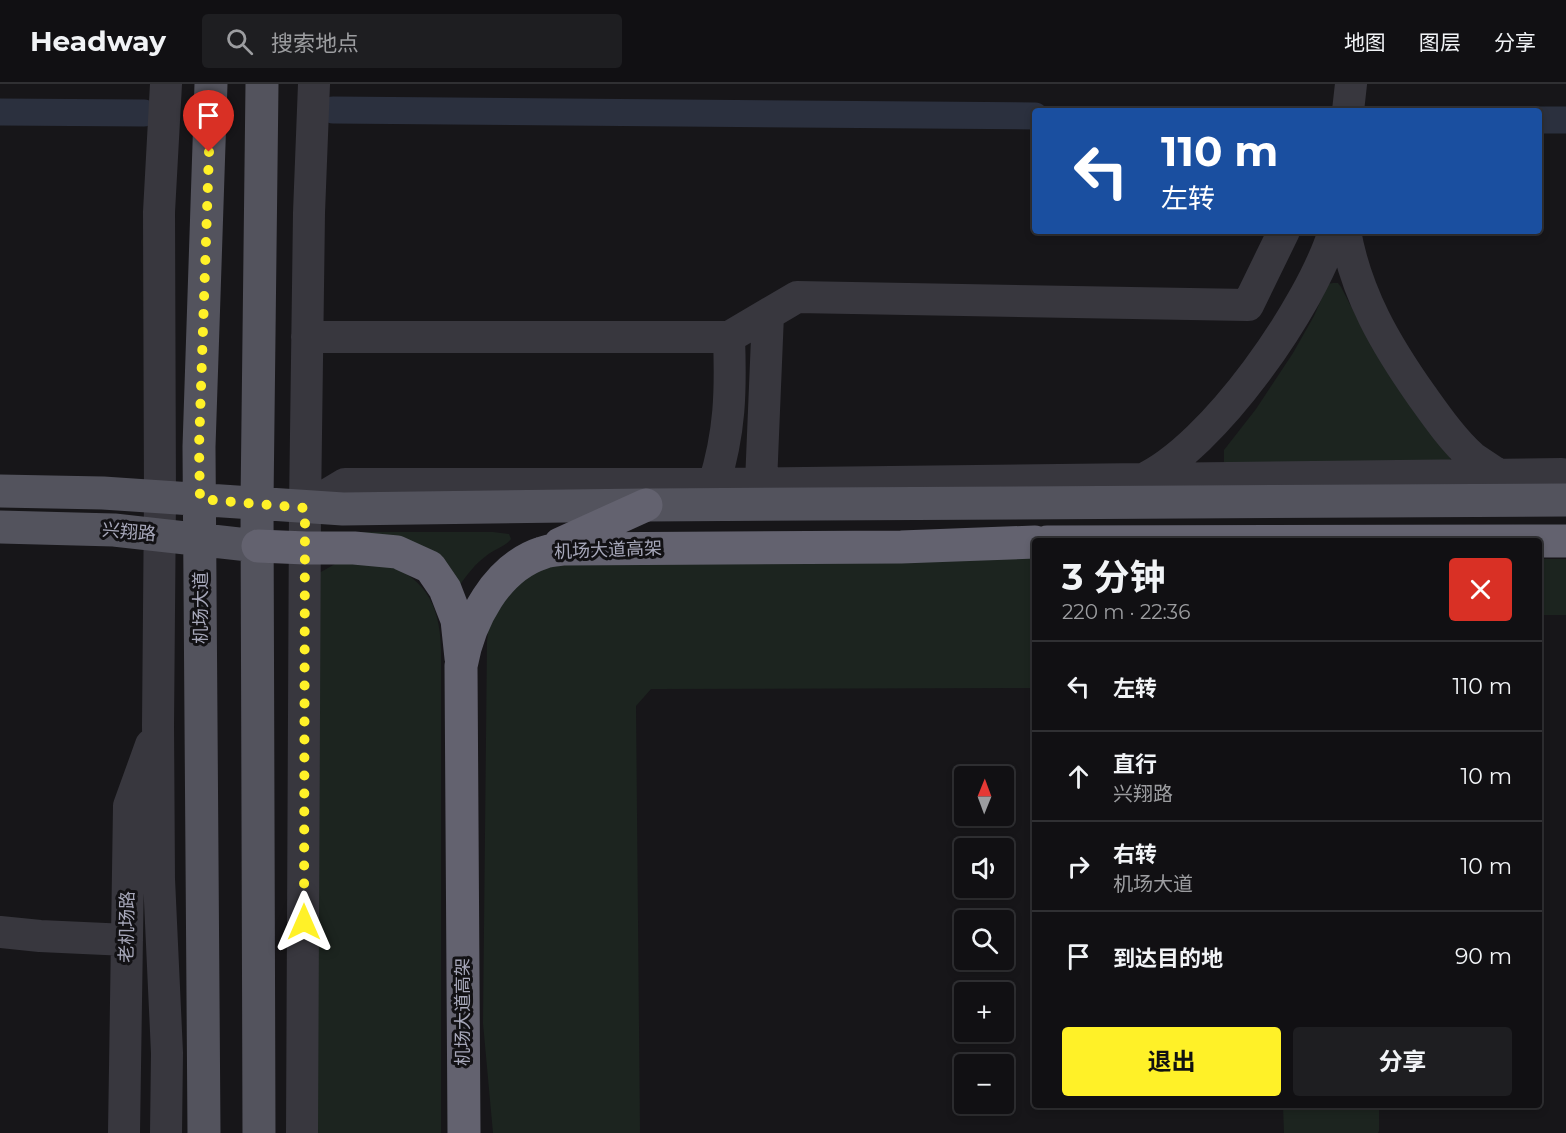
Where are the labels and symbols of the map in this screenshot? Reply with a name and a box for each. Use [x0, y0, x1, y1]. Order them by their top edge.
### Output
pin [183, 90, 234, 152]
street label: 兴翔路 [101, 519, 157, 545]
street label: 机场大道高架 [554, 537, 662, 563]
street label: 机场大道 [190, 572, 212, 644]
north arrow [954, 766, 1014, 826]
position arrow [272, 890, 336, 954]
street label: 老机场路 [115, 891, 139, 963]
street label: 机场大道高架 [452, 958, 474, 1066]

